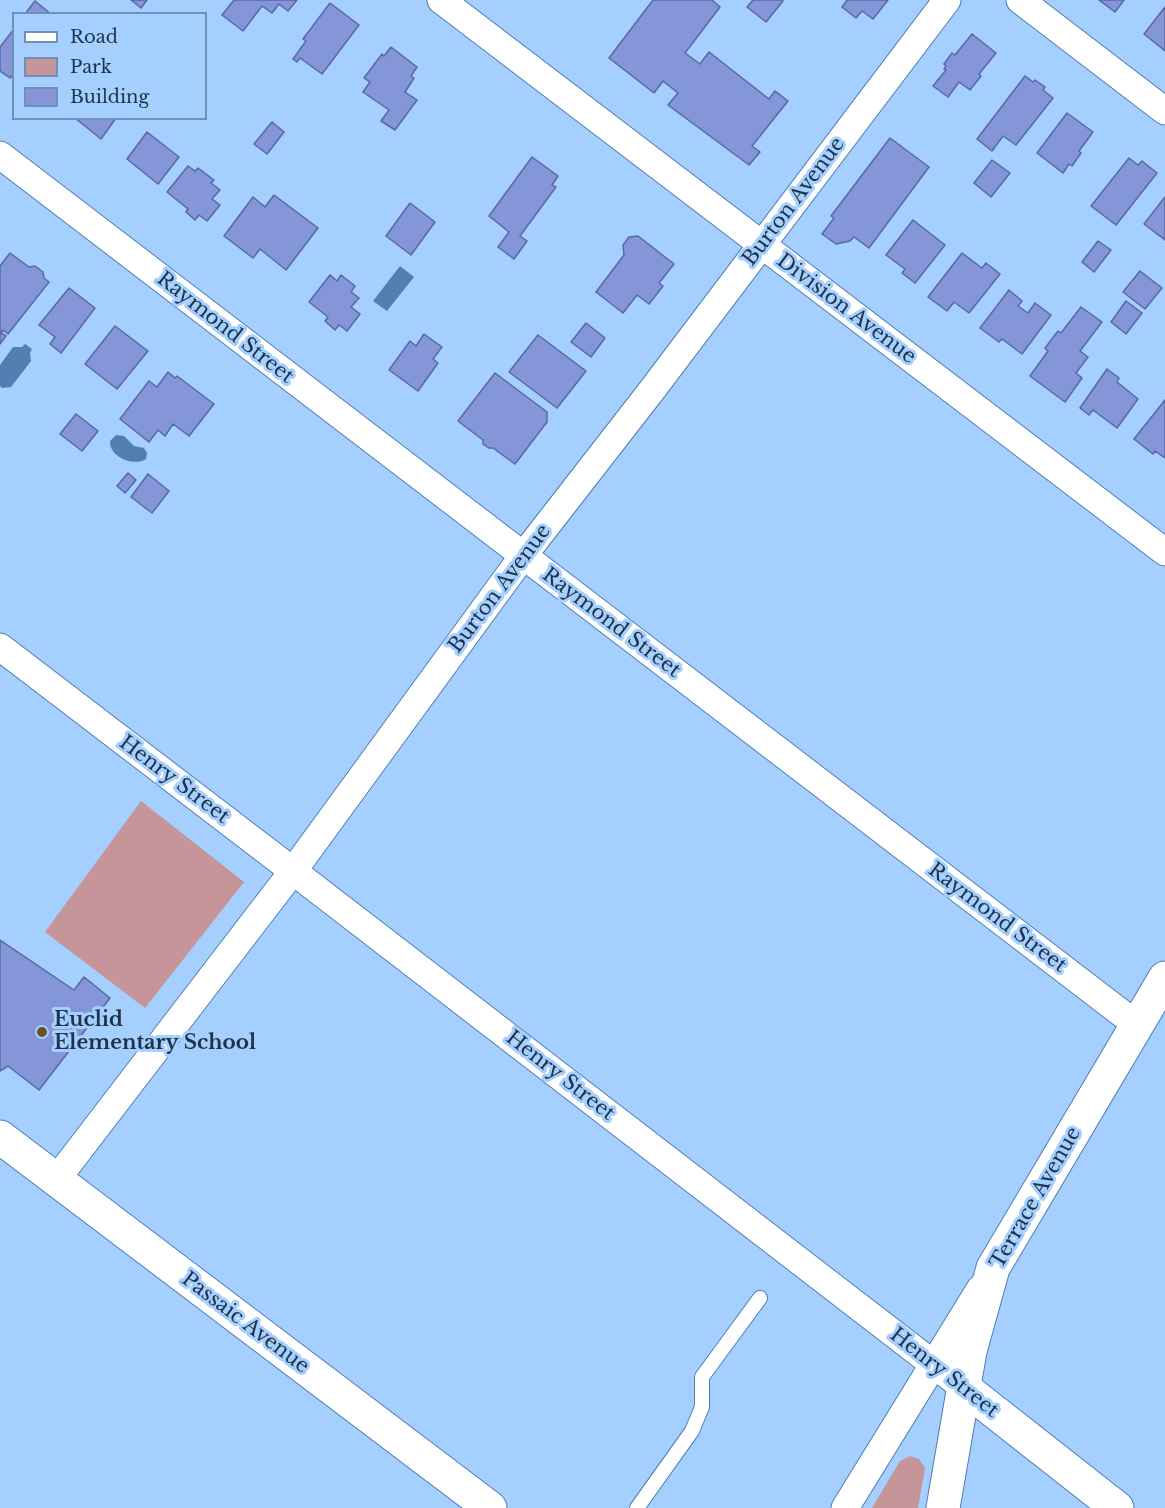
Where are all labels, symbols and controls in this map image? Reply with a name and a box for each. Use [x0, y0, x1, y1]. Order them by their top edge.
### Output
legend [12, 12, 207, 120]
text: Road [70, 26, 118, 48]
text: Park [70, 56, 112, 78]
text: Building [70, 86, 149, 108]
street label: Burton Avenue [738, 133, 850, 271]
street label: Division Avenue [772, 249, 920, 369]
street label: Raymond Street [152, 267, 298, 389]
street label: Burton Avenue [444, 520, 556, 658]
street label: Raymond Street [537, 563, 685, 683]
street label: Henry Street [114, 731, 234, 829]
street label: Raymond Street [923, 858, 1071, 978]
place label: Euclid Elementary School [54, 1008, 256, 1055]
marker: Euclid Elementary School [35, 1025, 49, 1039]
street label: Henry Street [501, 1026, 619, 1126]
street label: Terrace Avenue [986, 1123, 1086, 1273]
street label: Passaic Avenue [177, 1267, 313, 1379]
street label: Henry Street [885, 1323, 1003, 1423]

